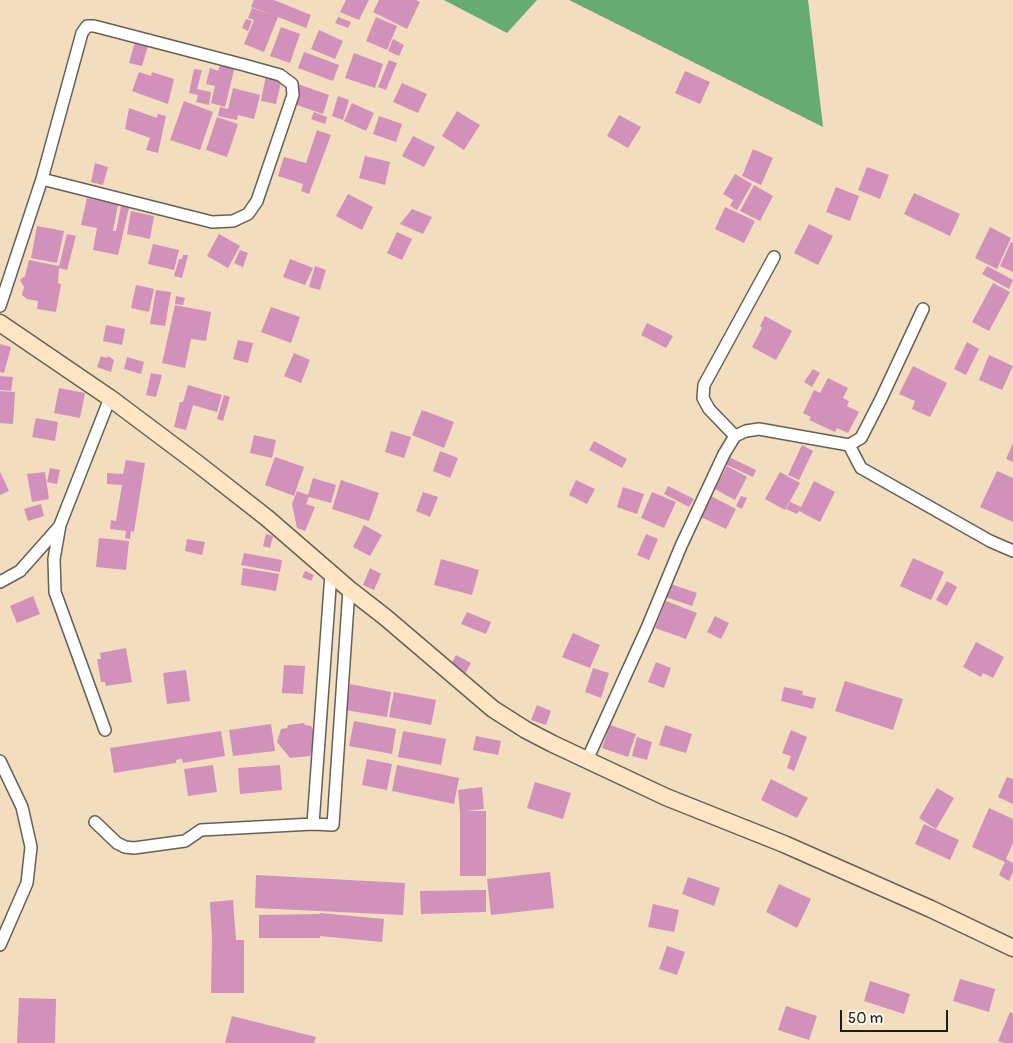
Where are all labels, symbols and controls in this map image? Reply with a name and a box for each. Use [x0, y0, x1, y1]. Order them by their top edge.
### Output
scale bar [843, 1000, 950, 1032]
text: 50 m [848, 1009, 883, 1028]

